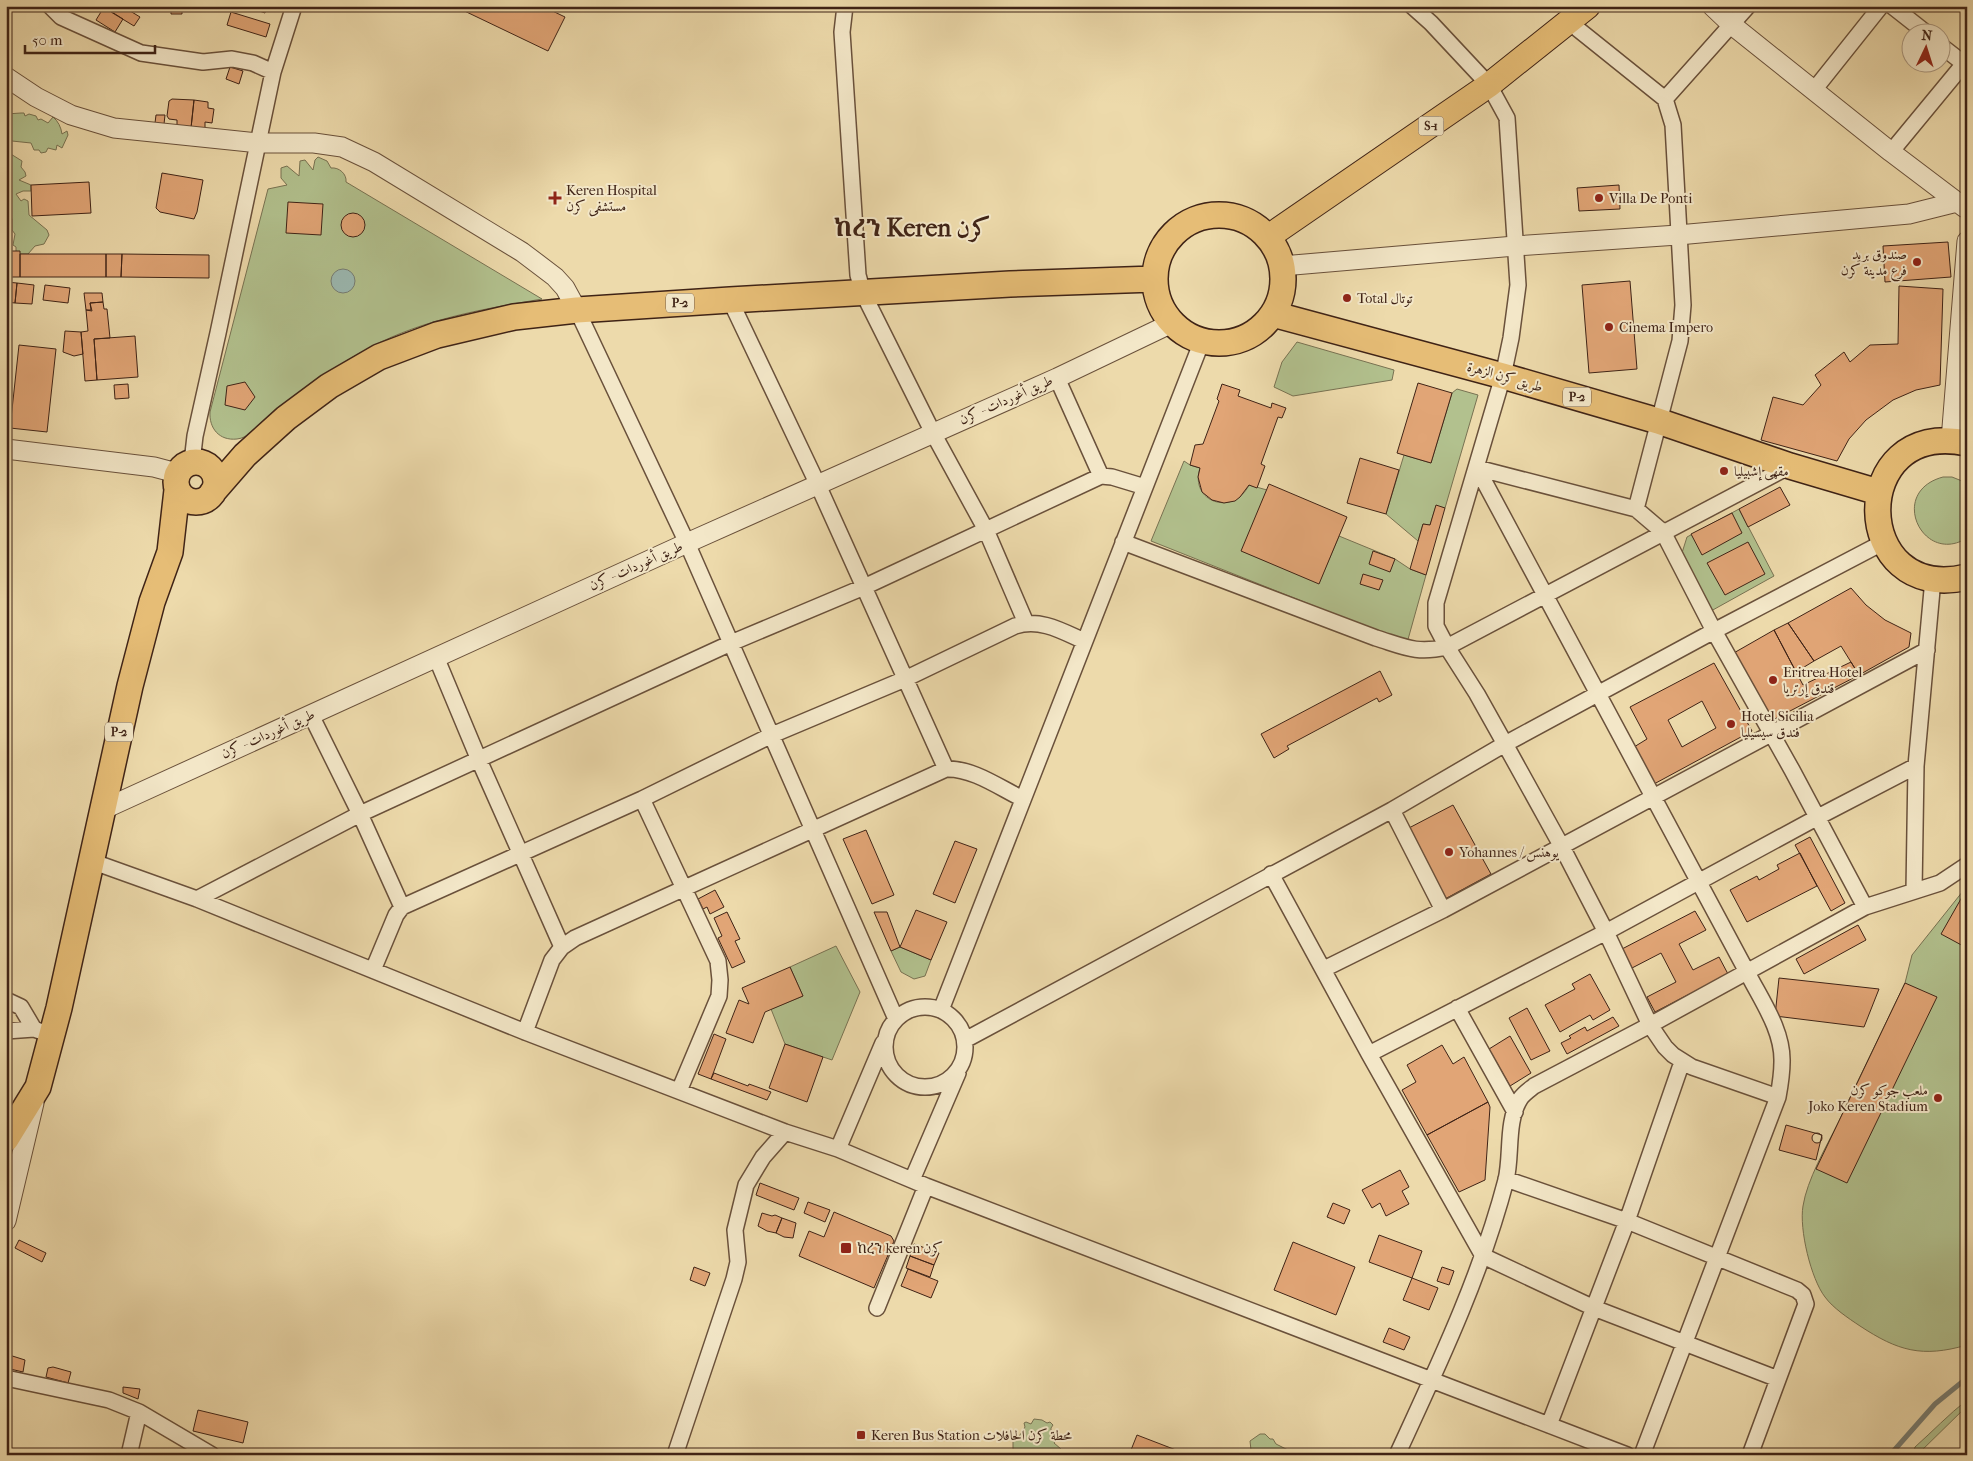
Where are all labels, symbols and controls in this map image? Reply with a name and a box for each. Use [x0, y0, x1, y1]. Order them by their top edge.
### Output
scale bar [25, 22, 155, 54]
north arrow [1900, 22, 1950, 72]
text: N [1921, 27, 1933, 44]
text: 50 m [32, 31, 63, 49]
road number: S-1 [1418, 116, 1444, 136]
place label: Keren Hospital مستشفى كرن [566, 182, 657, 217]
place label: Villa De Ponti [1608, 190, 1692, 207]
marker: Keren Hospital مستشفى كرن [548, 191, 562, 205]
marker: Villa De Ponti [1593, 192, 1605, 204]
district label: ከረን Keren كرن [834, 214, 990, 243]
place label: صندوق بريد فرع مدينة كرن [1841, 246, 1907, 282]
marker: صندوق بريد فرع مدينة كرن [1911, 256, 1923, 268]
place label: Total توتال [1357, 290, 1413, 307]
marker: Total توتال [1341, 292, 1353, 304]
road number: P-2 [666, 294, 694, 312]
place label: Cinema Impero [1619, 319, 1713, 336]
marker: Cinema Impero [1603, 321, 1615, 333]
street label: طريق كرن الزهرة [1465, 358, 1545, 396]
street label: طريق أغوردات - كرن [956, 370, 1056, 428]
road number: P-2 [1563, 388, 1591, 407]
place label: مقهى إشبيليا [1734, 463, 1789, 481]
marker: مقهى إشبيليا [1718, 465, 1730, 477]
street label: طريق أغوردات - كرن [586, 536, 686, 594]
place label: Eritrea Hotel قندق إرتريا [1783, 664, 1863, 698]
marker: Eritrea Hotel قندق إرتريا [1767, 674, 1779, 686]
street label: طريق أغوردات - كرن [218, 704, 318, 762]
place label: Hotel Sicilia فندق سيسيليا [1741, 708, 1814, 741]
marker: Hotel Sicilia فندق سيسيليا [1725, 718, 1737, 730]
road number: P-2 [105, 722, 133, 742]
place label: Yohannes / يوهنس [1458, 844, 1560, 862]
marker: Yohannes / يوهنس [1443, 846, 1455, 858]
place label: ملعب جوكو كرن Joko Keren Stadium [1807, 1082, 1928, 1115]
marker: ملعب جوكو كرن Joko Keren Stadium [1932, 1092, 1944, 1104]
place label: ከረን keren كرن [857, 1240, 943, 1257]
marker: ከረን keren كرن [839, 1241, 853, 1255]
place label: Keren Bus Station محطة كرن الحافلات [871, 1427, 1073, 1444]
marker: Keren Bus Station محطة كرن الحافلات [855, 1429, 867, 1441]

